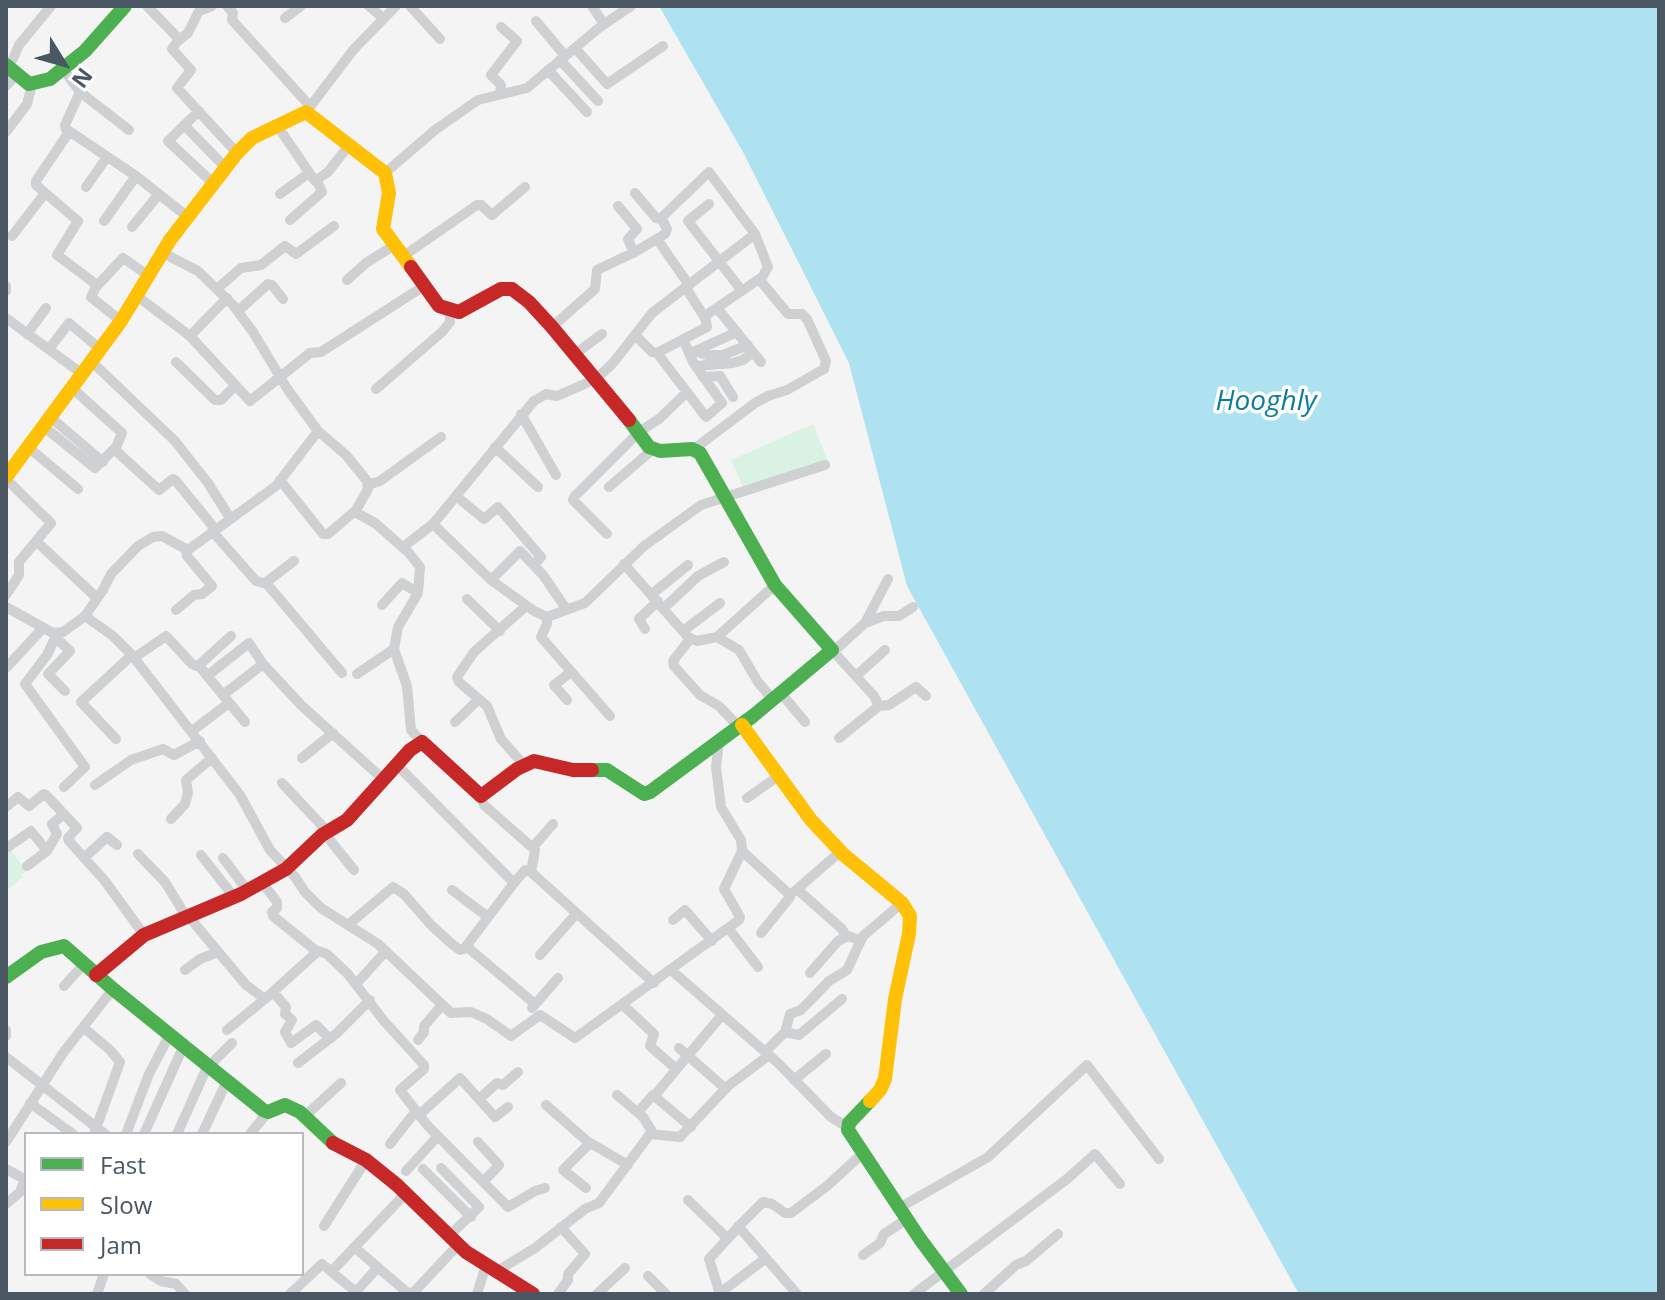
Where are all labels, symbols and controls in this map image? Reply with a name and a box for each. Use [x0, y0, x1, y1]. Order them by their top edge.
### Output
north arrow [24, 24, 104, 104]
text: N [66, 62, 101, 95]
water label: Hooghly [1215, 385, 1317, 419]
legend [24, 1132, 304, 1276]
text: Fast [100, 1148, 146, 1181]
text: Slow [100, 1188, 152, 1221]
text: Jam [100, 1228, 142, 1261]

